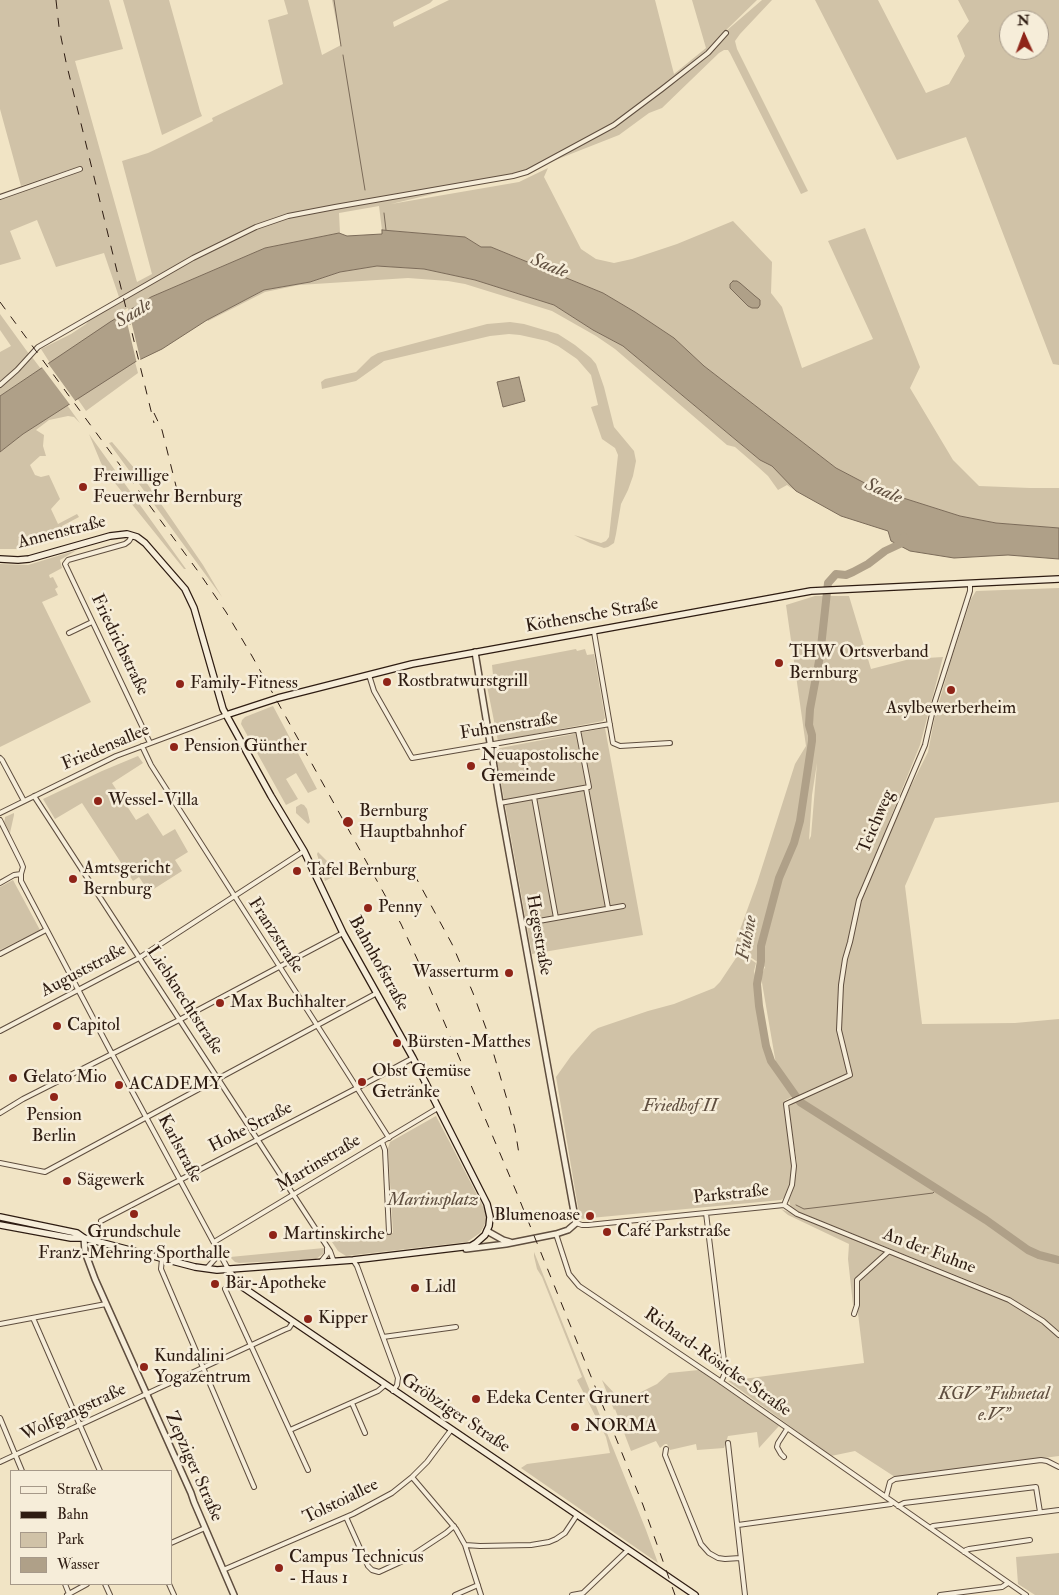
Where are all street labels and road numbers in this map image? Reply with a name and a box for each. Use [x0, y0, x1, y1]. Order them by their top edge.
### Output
street label: Annenstraße [16, 512, 108, 554]
street label: Friedrichstraße [85, 591, 153, 699]
street label: Köthensche Straße [524, 594, 660, 638]
street label: Fuhnenstraße [458, 709, 560, 745]
street label: Friedensallee [59, 720, 153, 776]
street label: Teichweg [854, 787, 900, 857]
street label: Hegestraße [520, 893, 556, 977]
street label: Franzstraße [242, 894, 308, 978]
street label: Bahnhofstraße [343, 913, 413, 1015]
street label: Auguststraße [37, 939, 131, 1003]
street label: Liebknechtstraße [141, 943, 227, 1059]
street label: Hohe Straße [206, 1098, 296, 1158]
street label: Karlstraße [152, 1111, 206, 1187]
street label: Martinstraße [273, 1130, 365, 1198]
street label: Parkstraße [692, 1180, 770, 1210]
street label: An der Fuhne [879, 1224, 979, 1280]
street label: Richard-Rösicke-Straße [639, 1304, 795, 1422]
street label: Gröbziger Straße [396, 1370, 514, 1458]
street label: Wolfgangstraße [18, 1379, 130, 1447]
street label: Zepziger Straße [159, 1409, 227, 1525]
street label: Tolstoiallee [300, 1474, 382, 1530]

